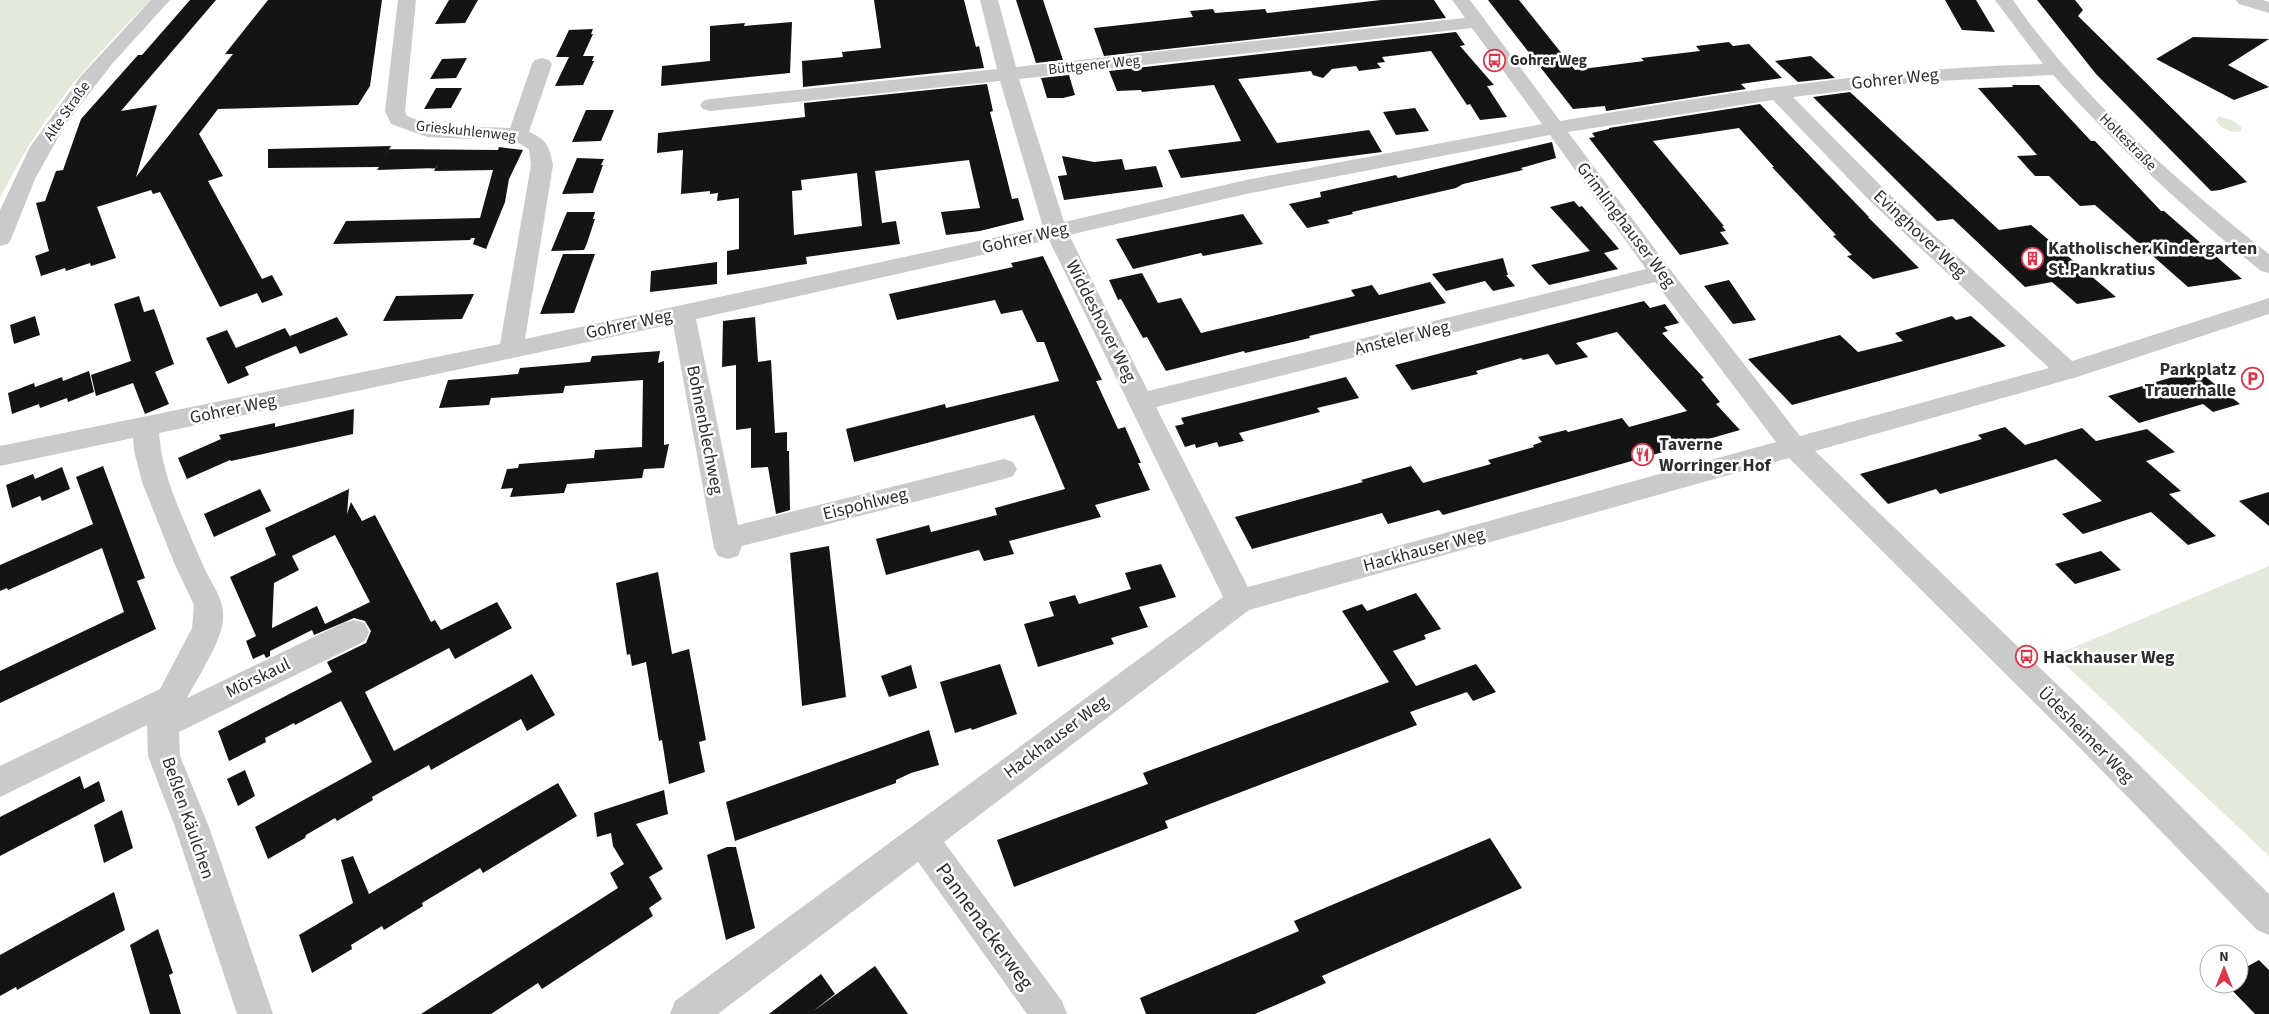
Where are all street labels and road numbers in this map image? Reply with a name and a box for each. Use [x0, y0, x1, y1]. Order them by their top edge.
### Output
street label: Büttgener Weg [1047, 50, 1141, 80]
street label: Gohrer Weg [1850, 62, 1940, 96]
street label: Alte Straße [39, 77, 95, 145]
street label: Holtestraße [2095, 109, 2161, 175]
street label: Grieskuhlenweg [415, 115, 517, 147]
street label: Grimlinghauser Weg [1570, 157, 1682, 293]
street label: Evinghover Weg [1868, 184, 1972, 284]
street label: Gohrer Weg [980, 216, 1070, 260]
street label: Widdeshover Weg [1060, 256, 1142, 386]
street label: Gohrer Weg [584, 303, 674, 345]
street label: Ansteler Weg [1352, 314, 1452, 362]
street label: Bohnenblechweg [680, 363, 730, 497]
street label: Gohrer Weg [188, 388, 278, 430]
street label: Eispohlweg [820, 481, 910, 527]
street label: Hackhauser Weg [1360, 522, 1488, 578]
street label: Mörskaul [222, 652, 294, 704]
street label: Üdesheimer Weg [2032, 681, 2140, 789]
street label: Hackhauser Weg [999, 689, 1113, 785]
street label: Beßlen Käulchen [155, 754, 221, 882]
street label: Pannenackerweg [929, 856, 1042, 996]

